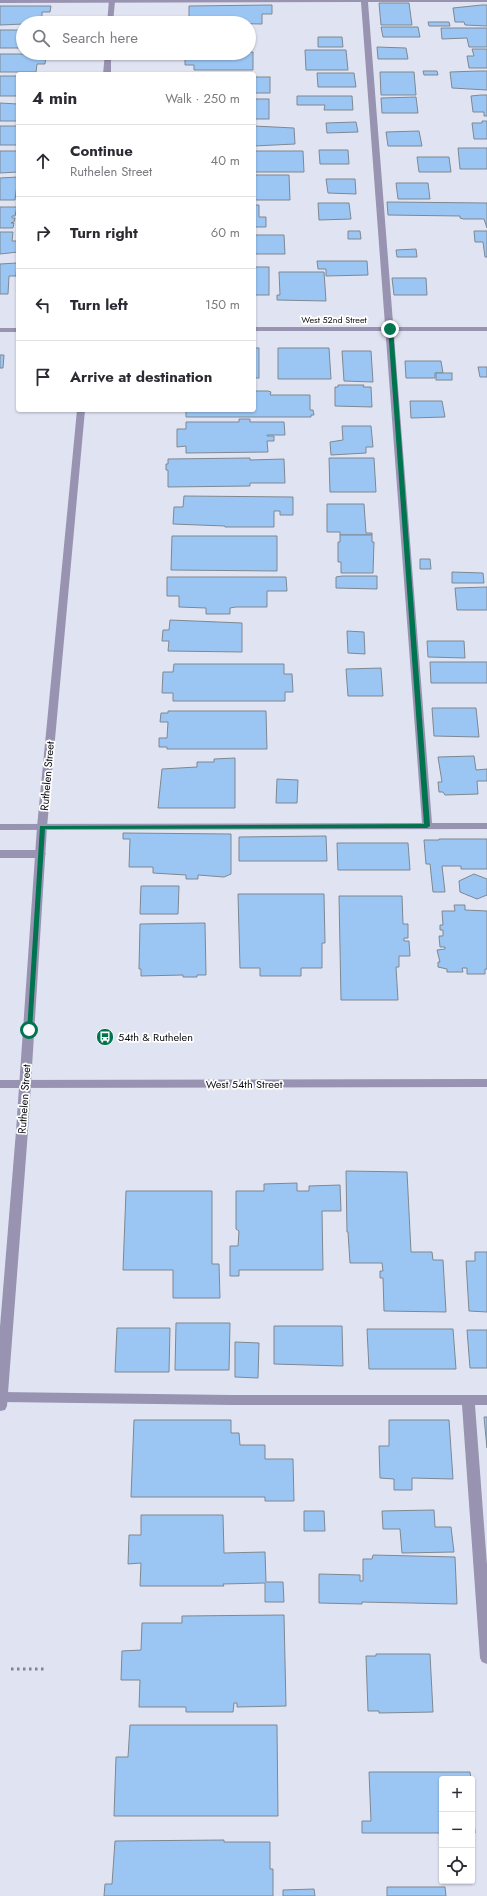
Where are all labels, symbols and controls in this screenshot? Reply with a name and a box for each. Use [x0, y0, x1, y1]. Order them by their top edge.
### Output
search box [16, 16, 256, 60]
icon: search [30, 27, 52, 49]
text: Search here [62, 27, 138, 49]
text: 4 min [32, 86, 77, 110]
text: Walk · 250 m [165, 89, 240, 108]
text: Continue [70, 140, 133, 162]
icon: ahead [32, 150, 54, 172]
text: 40 m [211, 151, 240, 170]
text: Ruthelen Street [70, 162, 152, 181]
icon: right [32, 222, 54, 244]
text: Turn right [70, 222, 138, 244]
text: 60 m [211, 223, 240, 242]
icon: left [32, 294, 54, 316]
text: Turn left [70, 294, 128, 316]
text: 150 m [205, 295, 240, 314]
street label: West 52nd Street [301, 313, 368, 326]
route end [381, 320, 399, 338]
icon: arrive [32, 366, 54, 388]
text: Arrive at destination [70, 366, 212, 388]
street label: Ruthelen Street [36, 740, 58, 811]
route start [20, 1021, 38, 1039]
bus stop icon: 54th & Ruthelen [95, 1027, 115, 1047]
place label: 54th & Ruthelen [118, 1029, 193, 1045]
street label: Ruthelen Street [14, 1063, 34, 1134]
street label: West 54th Street [206, 1076, 283, 1092]
map controls [439, 1776, 475, 1884]
button: + [439, 1776, 475, 1812]
button: − [439, 1812, 475, 1848]
button: locate [439, 1848, 475, 1884]

